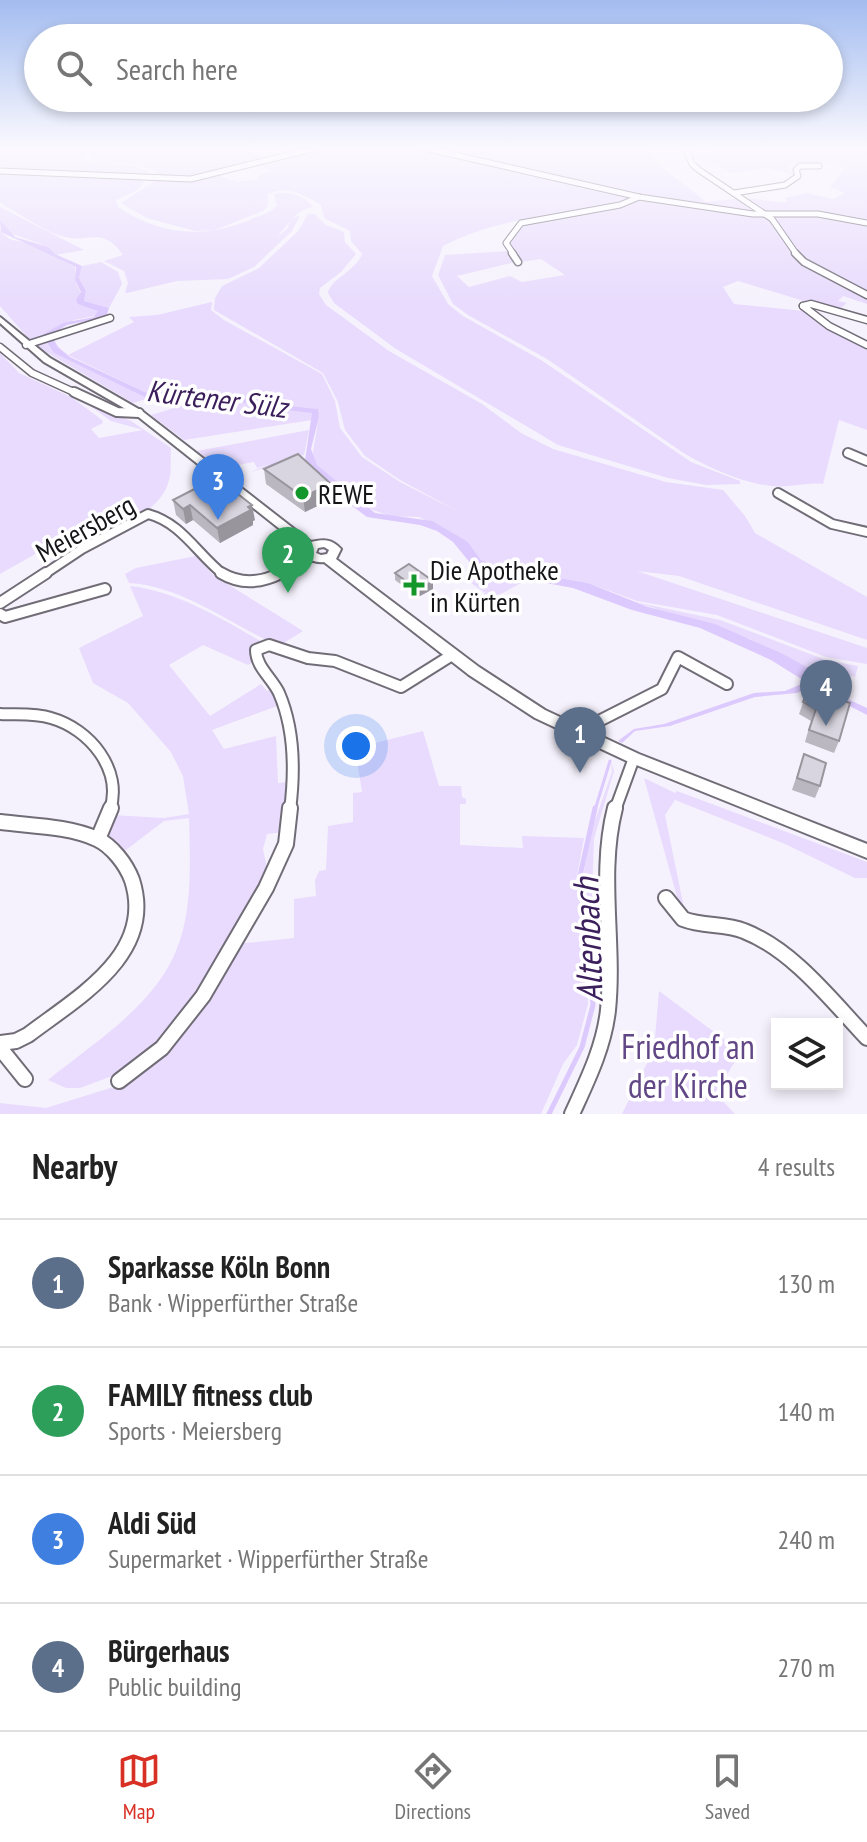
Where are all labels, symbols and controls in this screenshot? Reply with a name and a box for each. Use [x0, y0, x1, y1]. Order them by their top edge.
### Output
search box [24, 24, 843, 112]
icon: search [52, 46, 96, 90]
text: Search here [116, 49, 238, 88]
water label: Kürtener Sülz [145, 370, 292, 426]
pin: 3 [192, 454, 244, 520]
place label: REWE [318, 475, 374, 512]
marker: REWE [293, 484, 311, 502]
street label: Meiersberg [29, 486, 141, 570]
pin: 2 [262, 527, 314, 593]
place label: Die Apotheke in Kürten [430, 551, 559, 620]
marker: Die Apotheke in Kürten [405, 576, 423, 594]
pin: 4 [800, 660, 852, 726]
pin: 1 [554, 707, 606, 773]
your location [336, 726, 376, 766]
water label: Altenbach [561, 875, 613, 1003]
map controls [771, 1018, 843, 1090]
button: layers [771, 1018, 843, 1090]
park label: Friedhof an der Kirche [621, 1024, 755, 1107]
text: Nearby [32, 1144, 117, 1188]
text: 4 results [758, 1150, 835, 1183]
text: Sparkasse Köln Bonn [108, 1247, 330, 1286]
text: 1 [52, 1267, 64, 1300]
text: 130 m [777, 1267, 835, 1300]
text: Bank · Wipperfürther Straße [108, 1286, 358, 1319]
text: FAMILY fitness club [108, 1375, 313, 1414]
text: 2 [52, 1395, 64, 1428]
text: 140 m [777, 1395, 835, 1428]
text: Sports · Meiersberg [108, 1414, 282, 1447]
text: Aldi Süd [108, 1503, 196, 1542]
text: 3 [52, 1523, 64, 1556]
text: 240 m [777, 1523, 835, 1556]
text: Supermarket · Wipperfürther Straße [108, 1542, 428, 1575]
text: Bürgerhaus [108, 1631, 230, 1670]
text: 4 [52, 1651, 64, 1684]
text: 270 m [777, 1651, 835, 1684]
text: Public building [108, 1670, 241, 1703]
tab: Map [117, 1749, 161, 1825]
tab: Directions [395, 1749, 471, 1825]
tab: Saved [705, 1749, 750, 1825]

